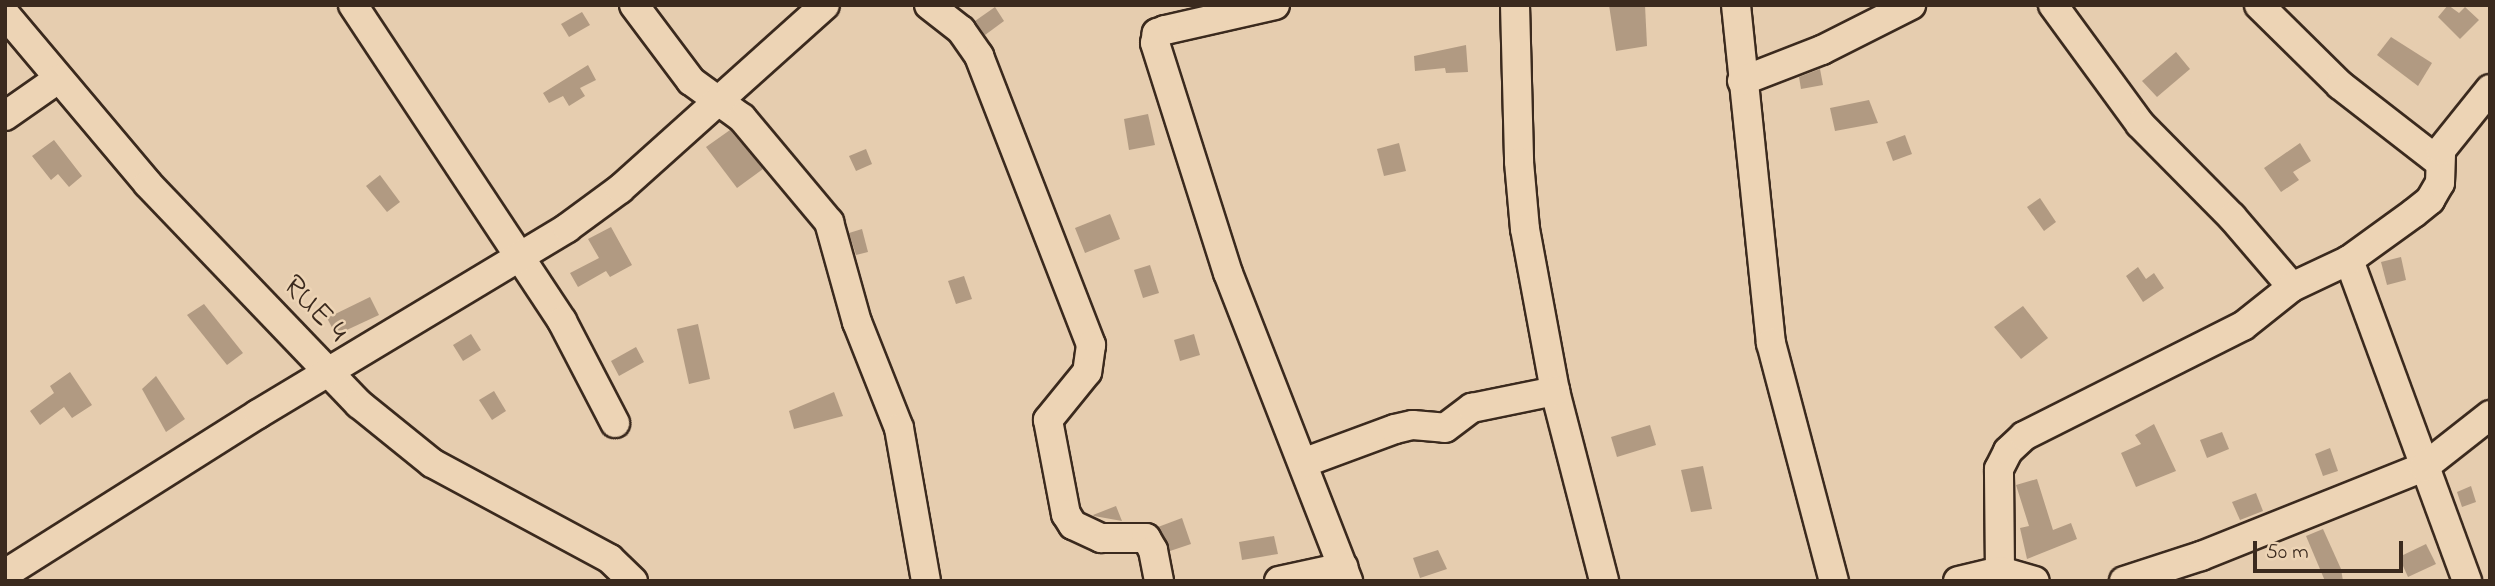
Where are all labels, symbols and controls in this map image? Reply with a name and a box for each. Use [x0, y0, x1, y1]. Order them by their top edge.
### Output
street label: RUE 4 [273, 268, 355, 352]
scale bar [2257, 526, 2408, 570]
text: 50 m [2266, 538, 2309, 568]

